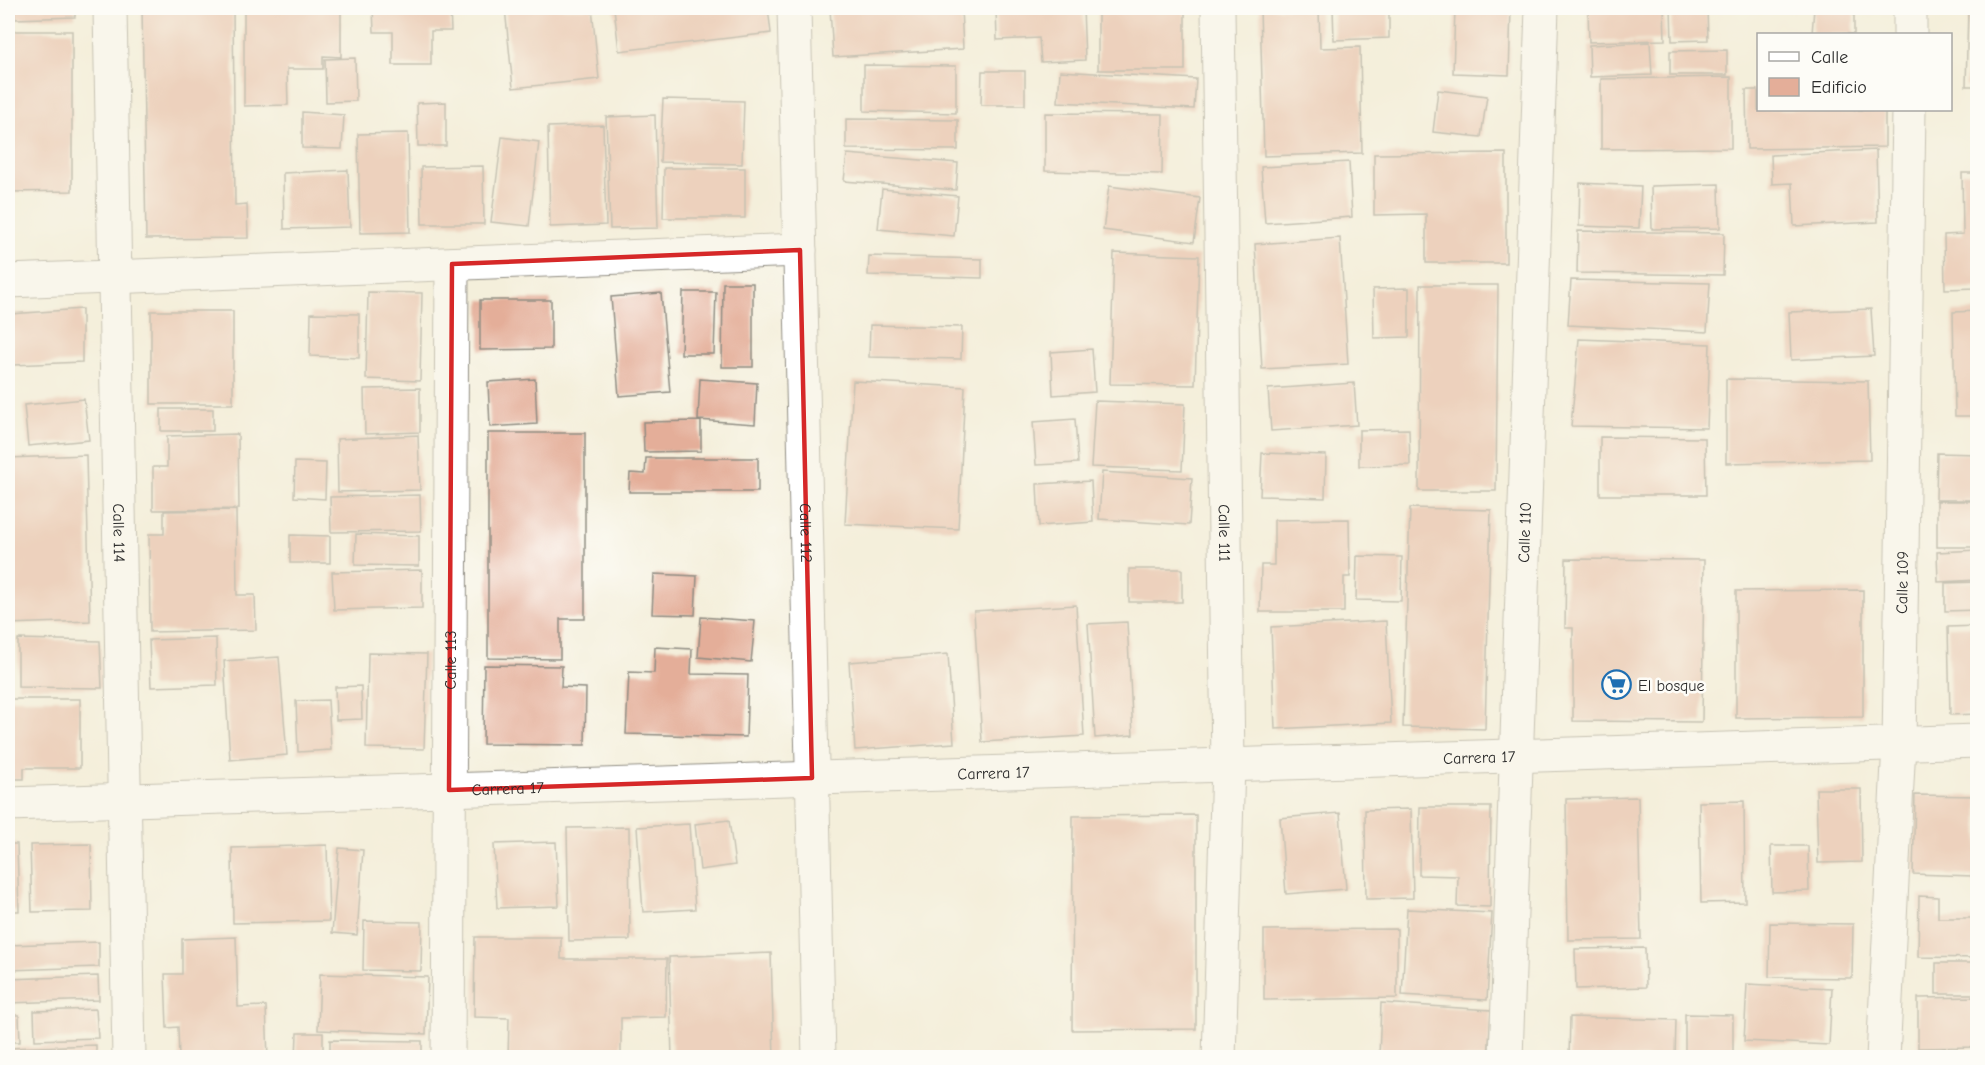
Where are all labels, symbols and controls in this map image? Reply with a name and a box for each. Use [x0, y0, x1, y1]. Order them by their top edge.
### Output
legend [1757, 33, 1952, 111]
text: Calle [1811, 47, 1848, 68]
text: Edificio [1811, 77, 1867, 98]
street label: Calle 110 [1515, 502, 1535, 563]
street label: Calle 114 [109, 503, 128, 563]
street label: Calle 112 [796, 503, 815, 563]
street label: Calle 111 [1215, 504, 1233, 562]
street label: Calle 109 [1893, 551, 1912, 614]
street label: Calle 113 [442, 630, 460, 690]
supermarket icon: El bosque [1601, 669, 1633, 701]
place label: El bosque [1638, 677, 1704, 695]
street label: Carrera 17 [1443, 748, 1516, 768]
street label: Carrera 17 [957, 763, 1030, 784]
street label: Carrera 17 [471, 779, 545, 799]

